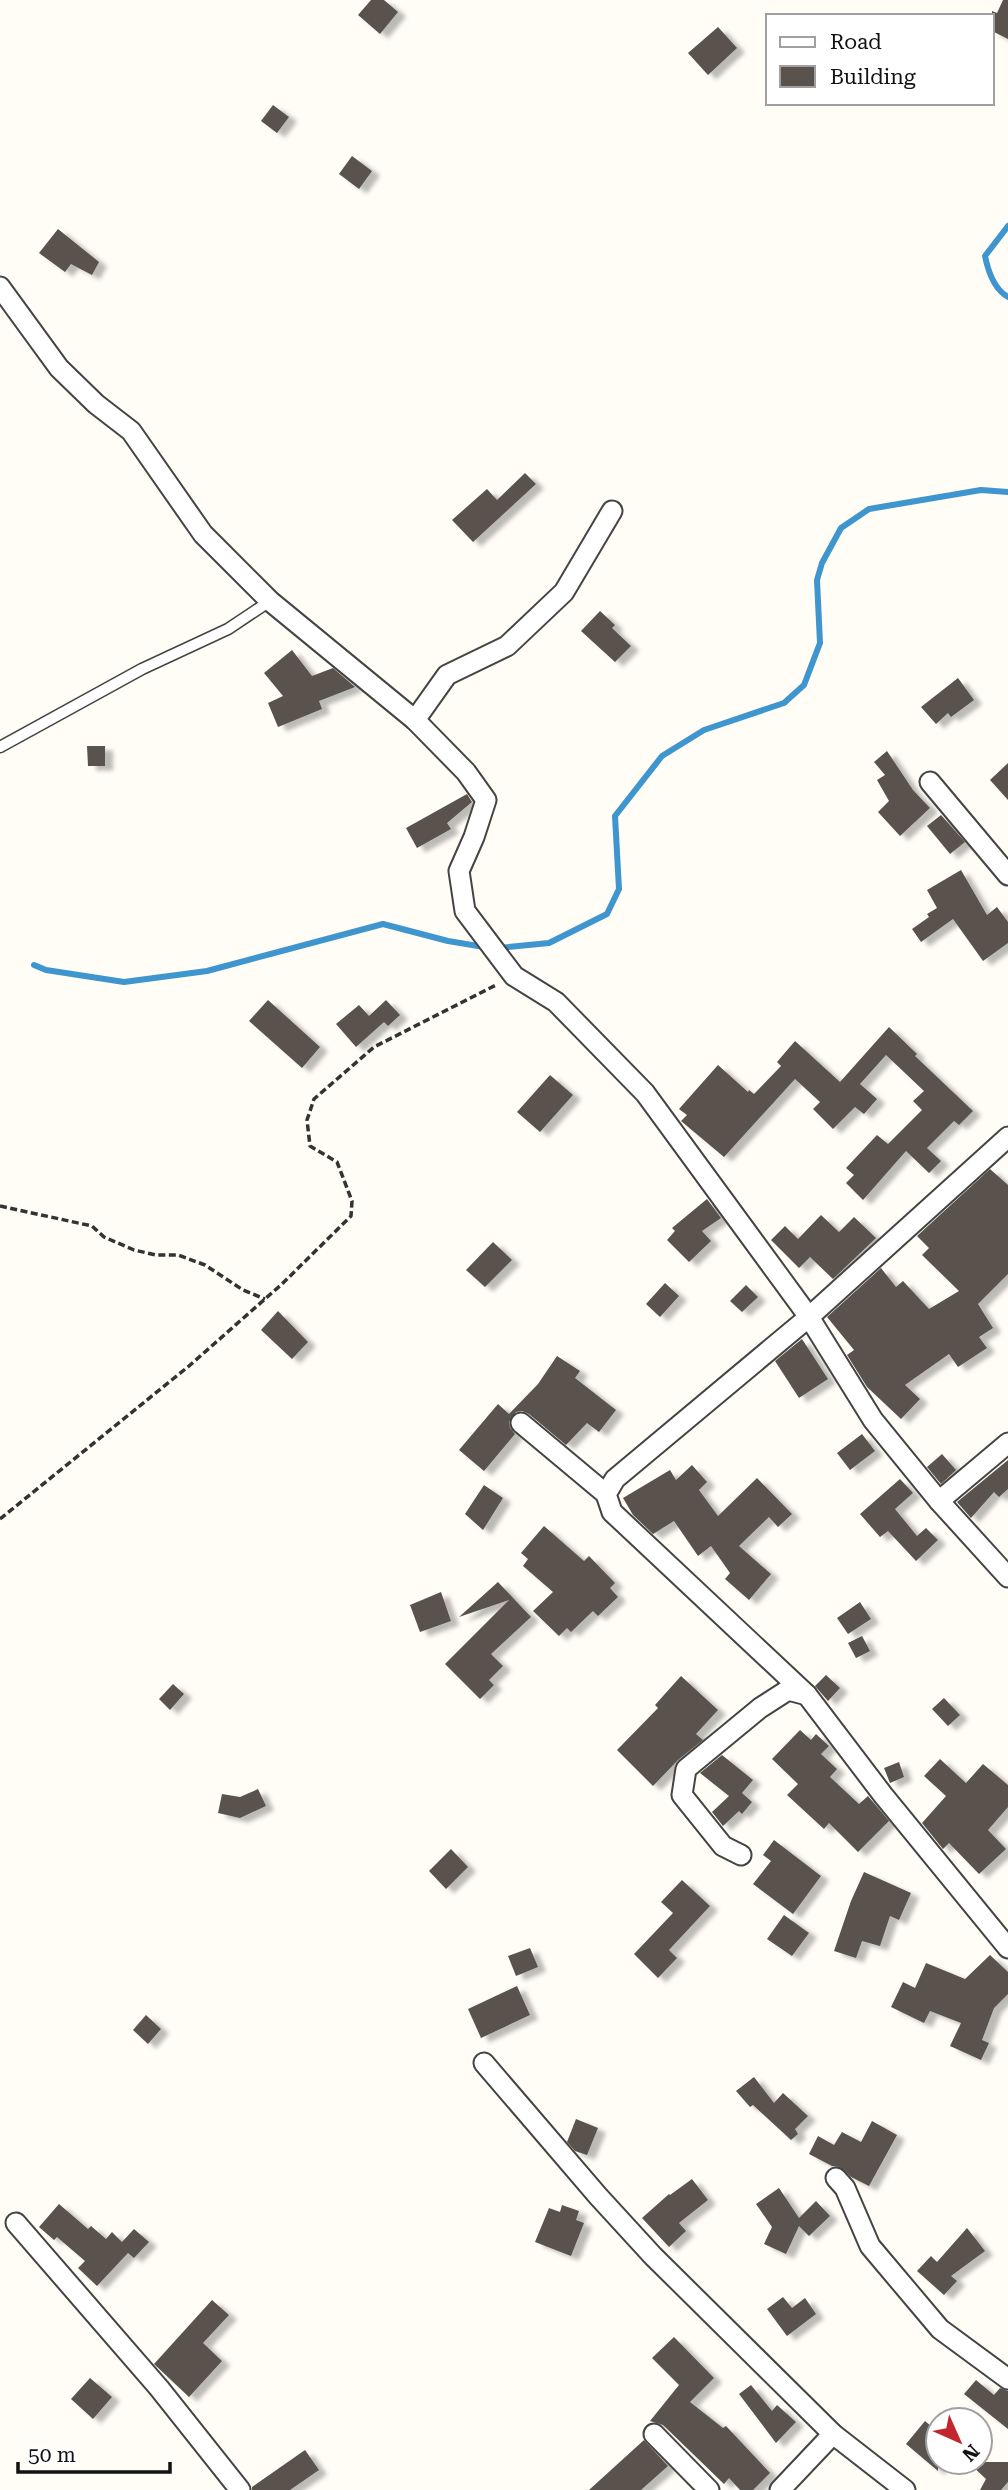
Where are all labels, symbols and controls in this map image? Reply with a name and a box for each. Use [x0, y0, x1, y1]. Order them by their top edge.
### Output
legend [766, 14, 994, 105]
text: Road [830, 30, 882, 54]
text: Building [830, 65, 916, 89]
north arrow [924, 2406, 994, 2476]
scale bar [18, 2430, 170, 2474]
text: N [957, 2439, 984, 2466]
text: 50 m [28, 2443, 76, 2467]

